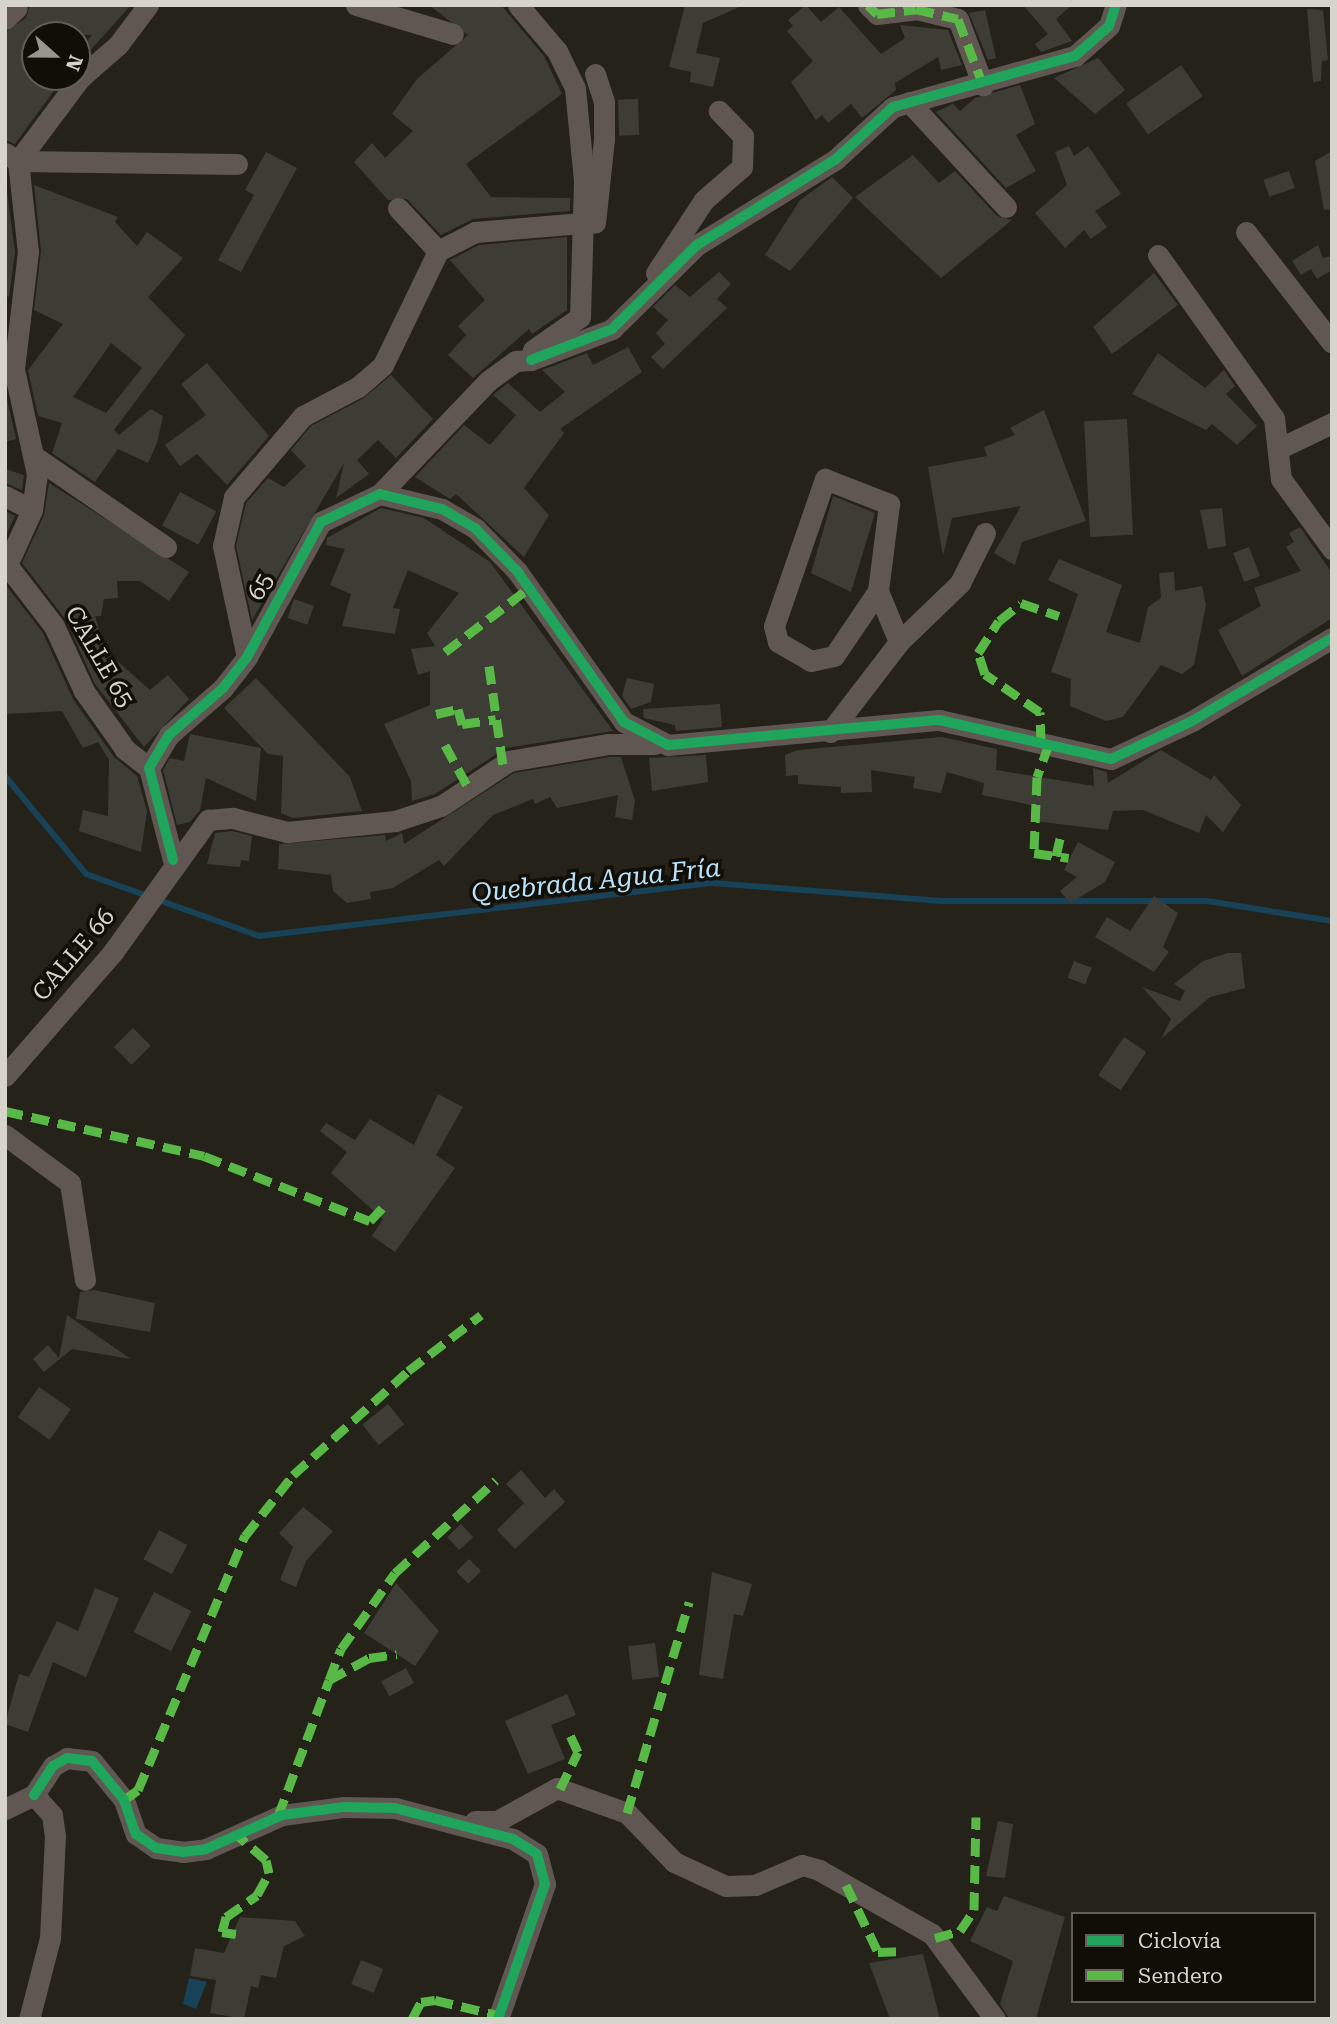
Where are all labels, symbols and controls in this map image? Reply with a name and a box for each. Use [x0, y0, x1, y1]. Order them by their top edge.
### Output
north arrow [21, 21, 91, 91]
text: N [61, 52, 88, 74]
street label: 65 [242, 568, 280, 606]
street label: CALLE 65 [59, 601, 139, 713]
water label: Quebrada Agua Fría [470, 852, 722, 910]
street label: CALLE 66 [27, 903, 121, 1007]
legend [1071, 1912, 1316, 2003]
text: Ciclovía [1138, 1929, 1221, 1953]
text: Sendero [1138, 1964, 1223, 1988]

